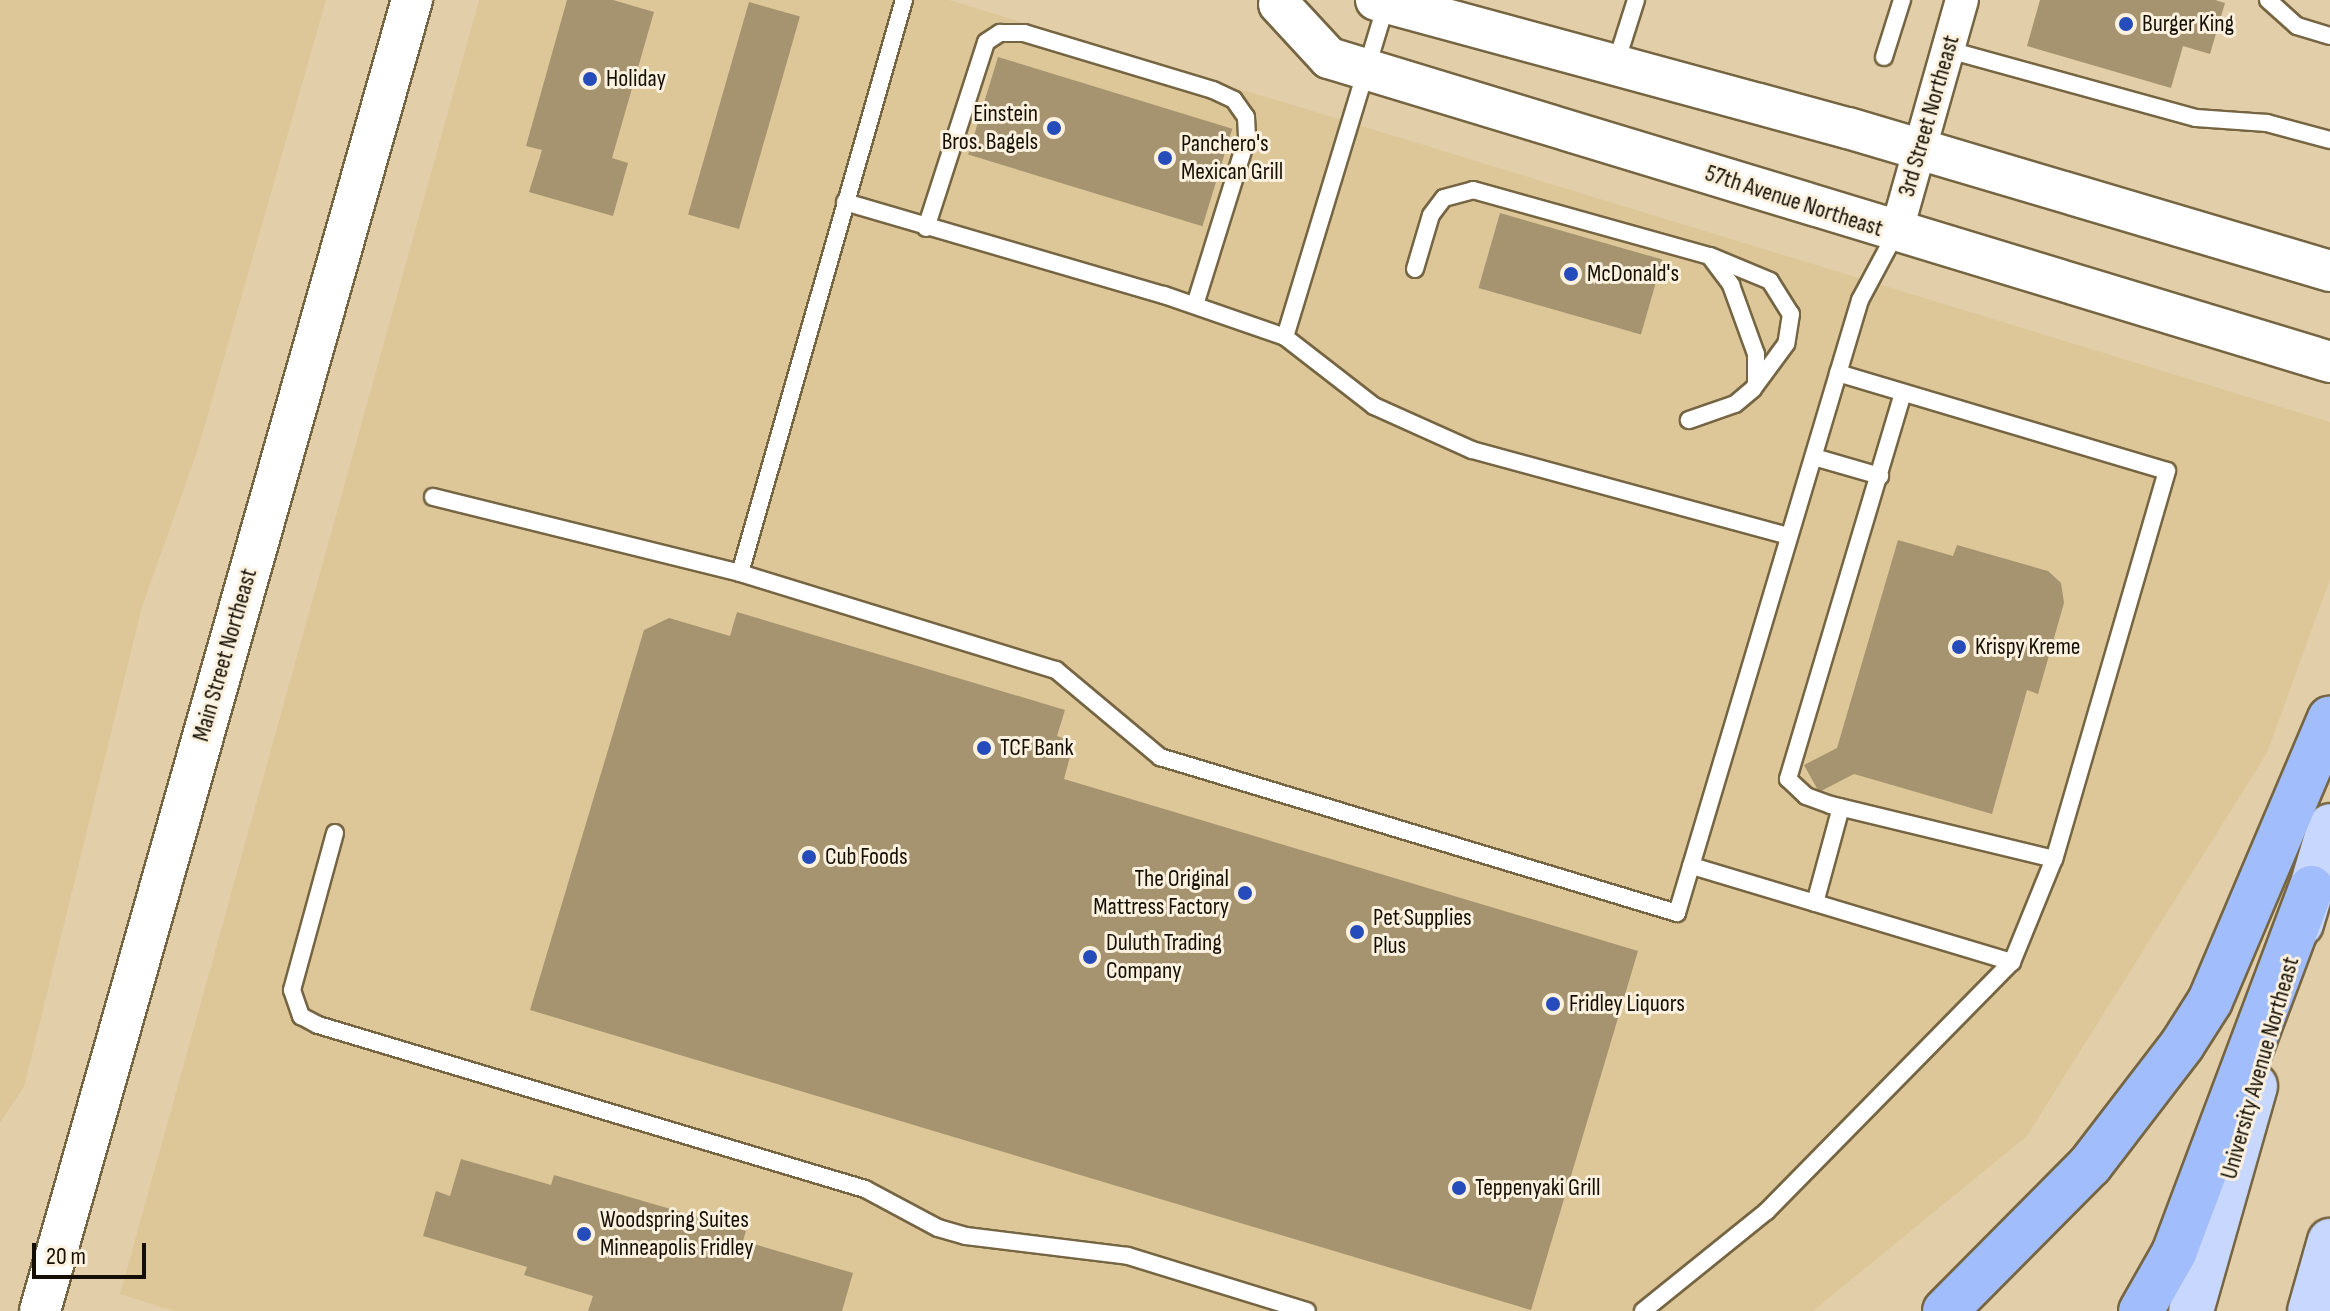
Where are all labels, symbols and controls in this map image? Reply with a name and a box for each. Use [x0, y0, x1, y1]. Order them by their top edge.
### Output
place label: Burger King [2142, 10, 2234, 38]
marker: Burger King [2117, 15, 2135, 33]
street label: 3rd Street Northeast [1892, 32, 1966, 200]
place label: Holiday [606, 65, 666, 93]
marker: Holiday [581, 70, 599, 88]
place label: Einstein Bros. Bagels [942, 100, 1038, 156]
marker: Einstein Bros. Bagels [1045, 119, 1063, 137]
place label: Panchero's Mexican Grill [1181, 130, 1283, 186]
marker: Panchero's Mexican Grill [1156, 149, 1174, 167]
street label: 57th Avenue Northeast [1702, 159, 1886, 243]
place label: McDonald's [1587, 260, 1679, 288]
marker: McDonald's [1562, 265, 1580, 283]
street label: Main Street Northeast [187, 565, 263, 745]
place label: Krispy Kreme [1975, 633, 2080, 661]
marker: Krispy Kreme [1950, 638, 1968, 656]
place label: TCF Bank [1000, 734, 1074, 762]
marker: TCF Bank [975, 739, 993, 757]
place label: Cub Foods [825, 843, 908, 871]
marker: Cub Foods [800, 848, 818, 866]
place label: The Original Mattress Factory [1093, 865, 1229, 921]
marker: The Original Mattress Factory [1236, 884, 1254, 902]
place label: Pet Supplies Plus [1373, 904, 1472, 960]
marker: Pet Supplies Plus [1348, 923, 1366, 941]
place label: Duluth Trading Company [1106, 929, 1222, 985]
marker: Duluth Trading Company [1081, 948, 1099, 966]
street label: University Avenue Northeast [2215, 954, 2305, 1182]
place label: Fridley Liquors [1569, 990, 1685, 1018]
marker: Fridley Liquors [1544, 995, 1562, 1013]
place label: Teppenyaki Grill [1475, 1174, 1600, 1202]
marker: Teppenyaki Grill [1450, 1179, 1468, 1197]
place label: Woodspring Suites Minneapolis Fridley [600, 1206, 754, 1262]
marker: Woodspring Suites Minneapolis Fridley [575, 1225, 593, 1243]
scale bar [36, 1227, 150, 1277]
text: 20 m [46, 1242, 86, 1271]

